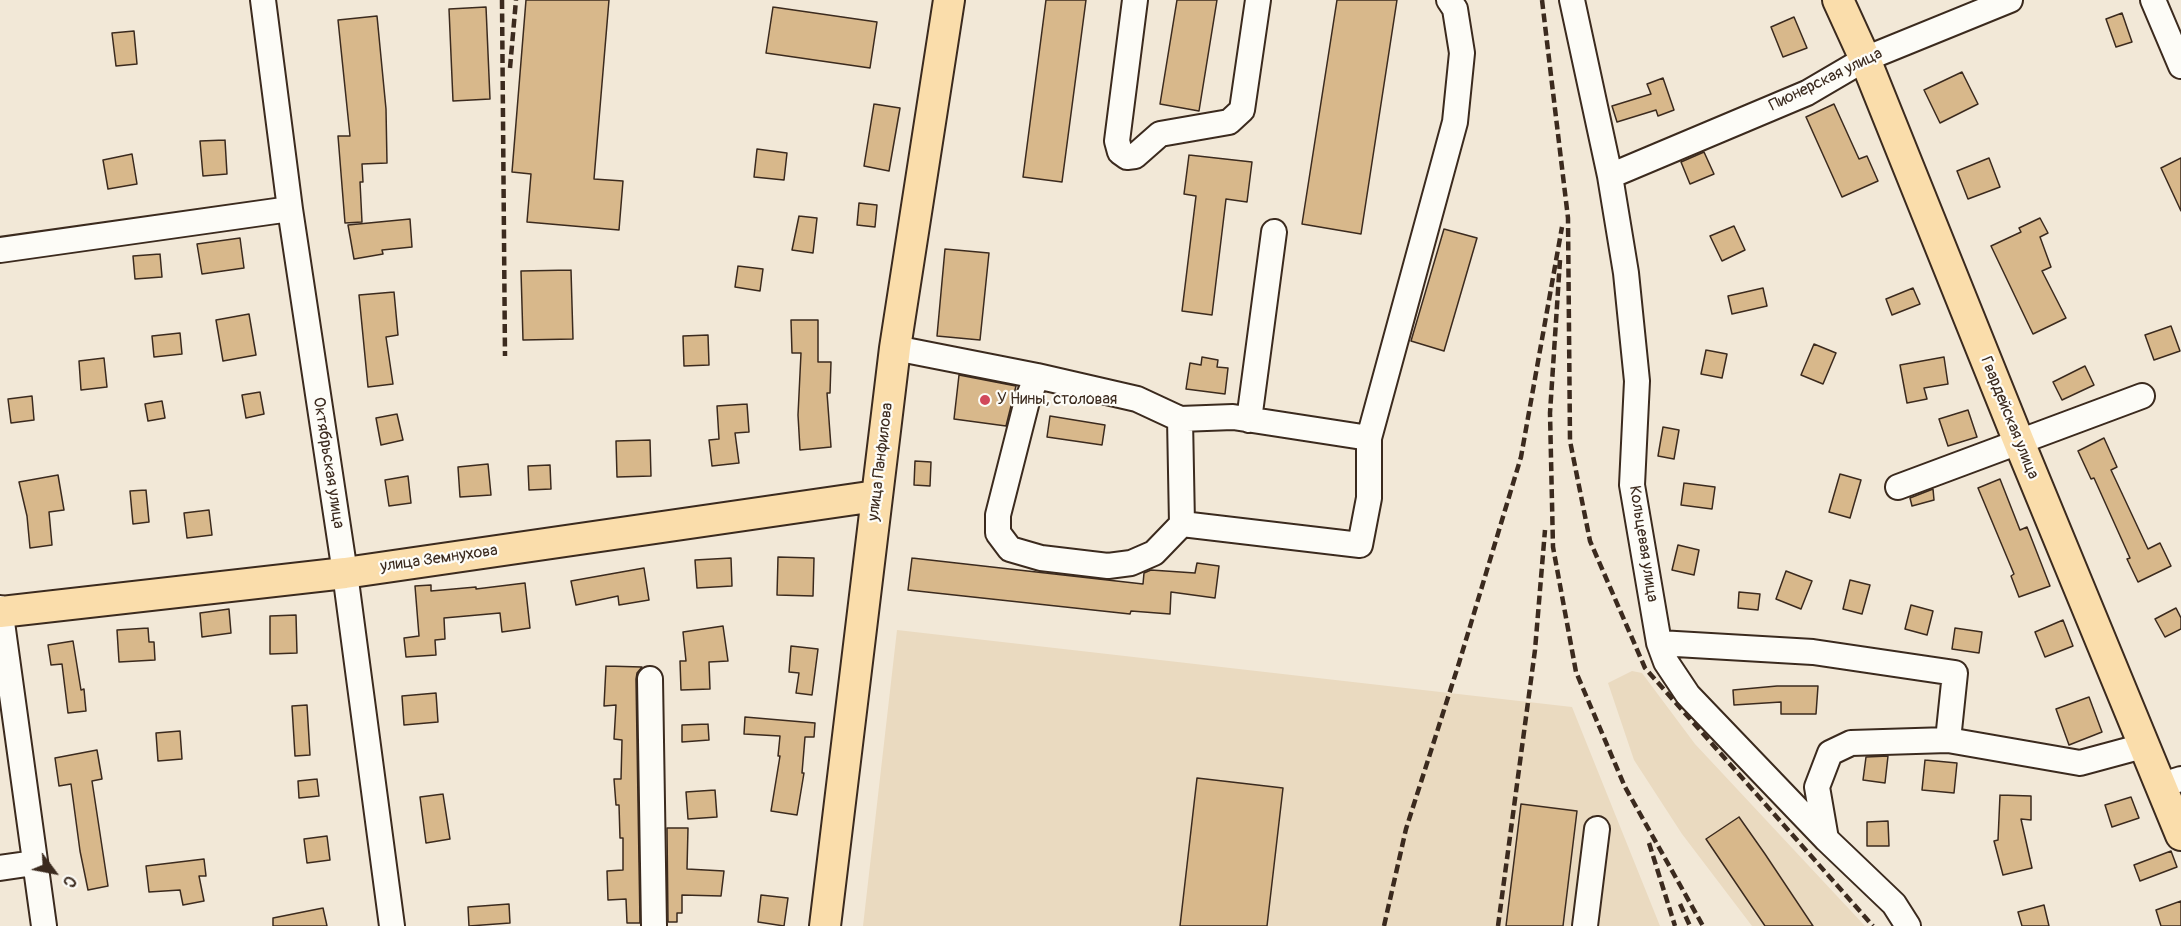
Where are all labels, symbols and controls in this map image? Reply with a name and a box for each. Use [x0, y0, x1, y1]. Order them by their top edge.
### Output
street label: Пионерская улица [1766, 44, 1886, 116]
street label: Гвардейская улица [1976, 354, 2042, 482]
place label: У Нины, столовая [997, 390, 1117, 410]
marker: У Нины, столовая [978, 393, 992, 407]
street label: Октябрьская улица [308, 396, 348, 530]
street label: улица Панфилова [864, 402, 898, 522]
street label: Кольцевая улица [1624, 484, 1662, 604]
street label: улица Земнухова [379, 541, 499, 577]
north arrow [24, 842, 84, 902]
text: С [58, 872, 80, 891]

